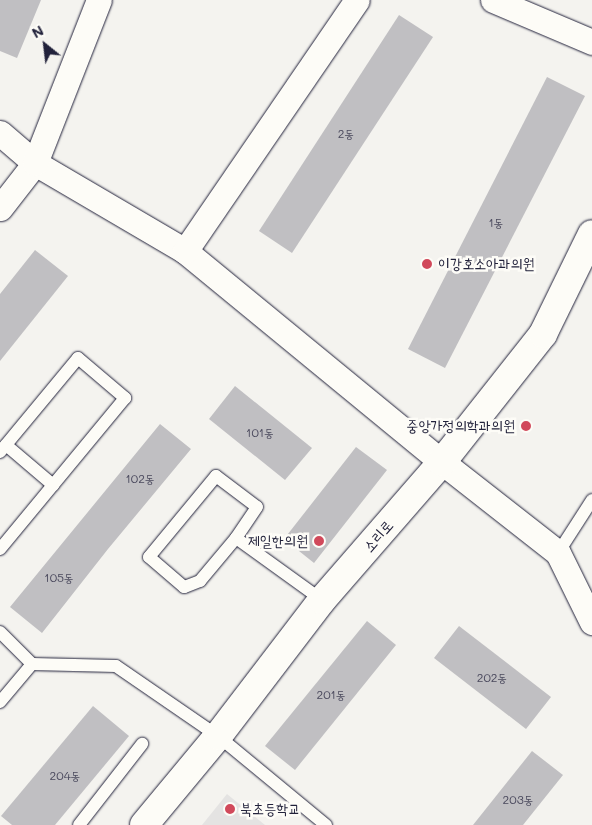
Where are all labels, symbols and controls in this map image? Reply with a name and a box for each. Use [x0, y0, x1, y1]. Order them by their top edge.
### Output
north arrow [20, 20, 70, 70]
text: N [28, 21, 47, 42]
house number: 2동 [338, 127, 354, 141]
house number: 1동 [488, 216, 504, 230]
place label: 이강호소아과의원 [438, 255, 535, 273]
marker: 이강호소아과의원 [420, 257, 434, 271]
place label: 중앙가정의학과의원 [406, 417, 515, 435]
marker: 중앙가정의학과의원 [519, 419, 533, 433]
house number: 101동 [246, 426, 274, 440]
house number: 102동 [125, 472, 155, 486]
street label: 소리로 [359, 516, 397, 556]
place label: 제일한의원 [248, 532, 308, 550]
marker: 제일한의원 [312, 534, 326, 548]
house number: 105동 [44, 571, 74, 585]
house number: 202동 [477, 671, 507, 685]
house number: 201동 [316, 688, 346, 702]
house number: 204동 [50, 769, 80, 783]
house number: 203동 [503, 793, 533, 807]
place label: 북초등학교 [240, 800, 300, 818]
marker: 북초등학교 [224, 803, 236, 815]

